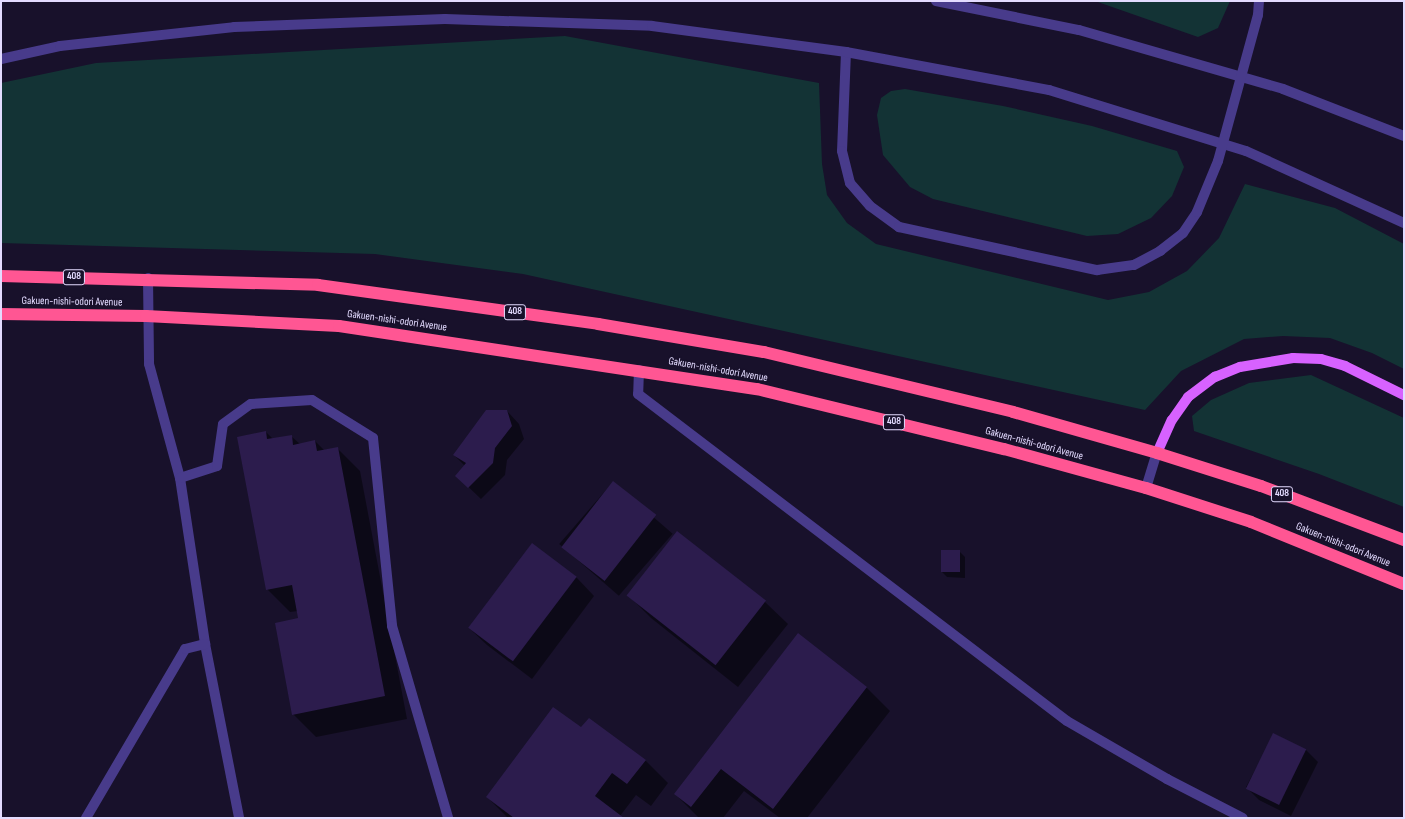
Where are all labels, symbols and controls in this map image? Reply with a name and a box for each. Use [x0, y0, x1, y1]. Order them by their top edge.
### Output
road number: 408 [62, 269, 86, 285]
street label: Gakuen-nishi-odori Avenue [22, 295, 122, 309]
road number: 408 [503, 304, 527, 320]
street label: Gakuen-nishi-odori Avenue [346, 307, 448, 335]
street label: Gakuen-nishi-odori Avenue [667, 355, 769, 385]
road number: 408 [882, 414, 906, 430]
street label: Gakuen-nishi-odori Avenue [984, 425, 1084, 463]
road number: 408 [1270, 486, 1294, 502]
street label: Gakuen-nishi-odori Avenue [1294, 520, 1392, 570]

